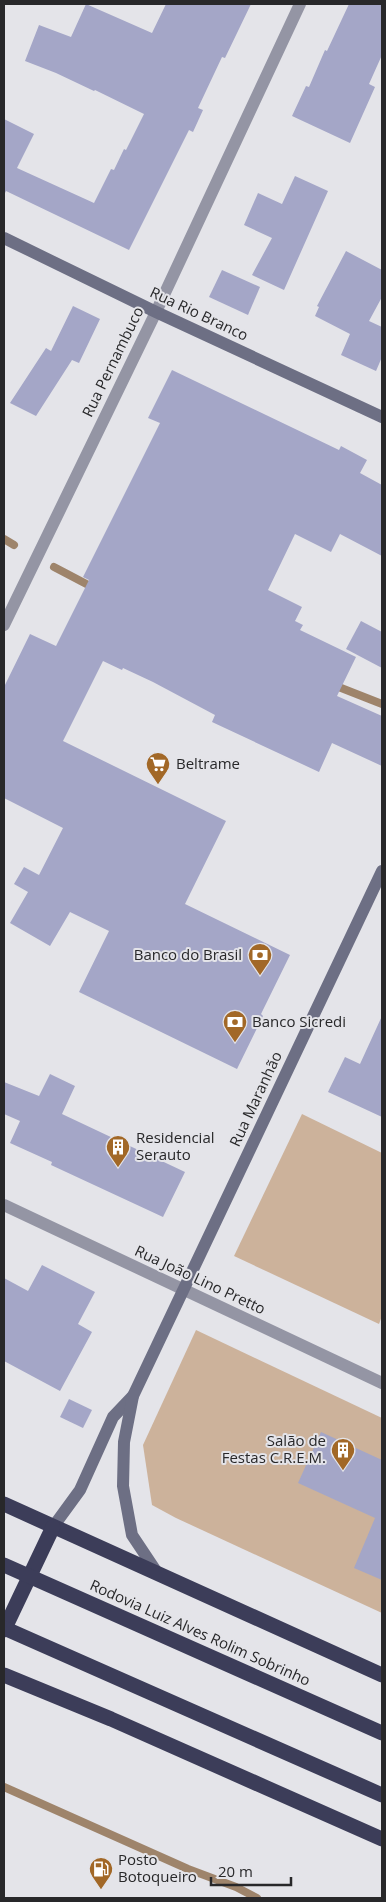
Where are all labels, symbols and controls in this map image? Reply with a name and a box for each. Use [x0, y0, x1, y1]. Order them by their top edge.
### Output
street label: Rua Rio Branco [147, 282, 252, 345]
street label: Rua Pernambuco [77, 303, 147, 420]
supermarket icon: Beltrame [145, 751, 171, 785]
place label: Beltrame [176, 753, 240, 773]
bank icon: Banco do Brasil [247, 942, 273, 976]
place label: Banco do Brasil [134, 944, 242, 964]
bank icon: Banco Sicredi [222, 1009, 248, 1043]
place label: Banco Sicredi [252, 1011, 346, 1031]
street label: Rua Maranhão [224, 1048, 286, 1149]
place label: Residencial Serauto [136, 1127, 215, 1164]
building icon: Residencial Serauto [105, 1134, 131, 1168]
street label: Rua João Lino Pretto [132, 1240, 269, 1318]
place label: Salão de Festas C.R.E.M. [222, 1430, 326, 1467]
building icon: Salão de Festas C.R.E.M. [330, 1437, 356, 1471]
street label: Rodovia Luiz Alves Rolim Sobrinho [87, 1574, 314, 1690]
place label: Posto Botoqueiro [118, 1849, 197, 1886]
scale bar [211, 1854, 291, 1886]
fuel station icon: Posto Botoqueiro [88, 1856, 114, 1890]
text: 20 m [218, 1861, 253, 1881]

